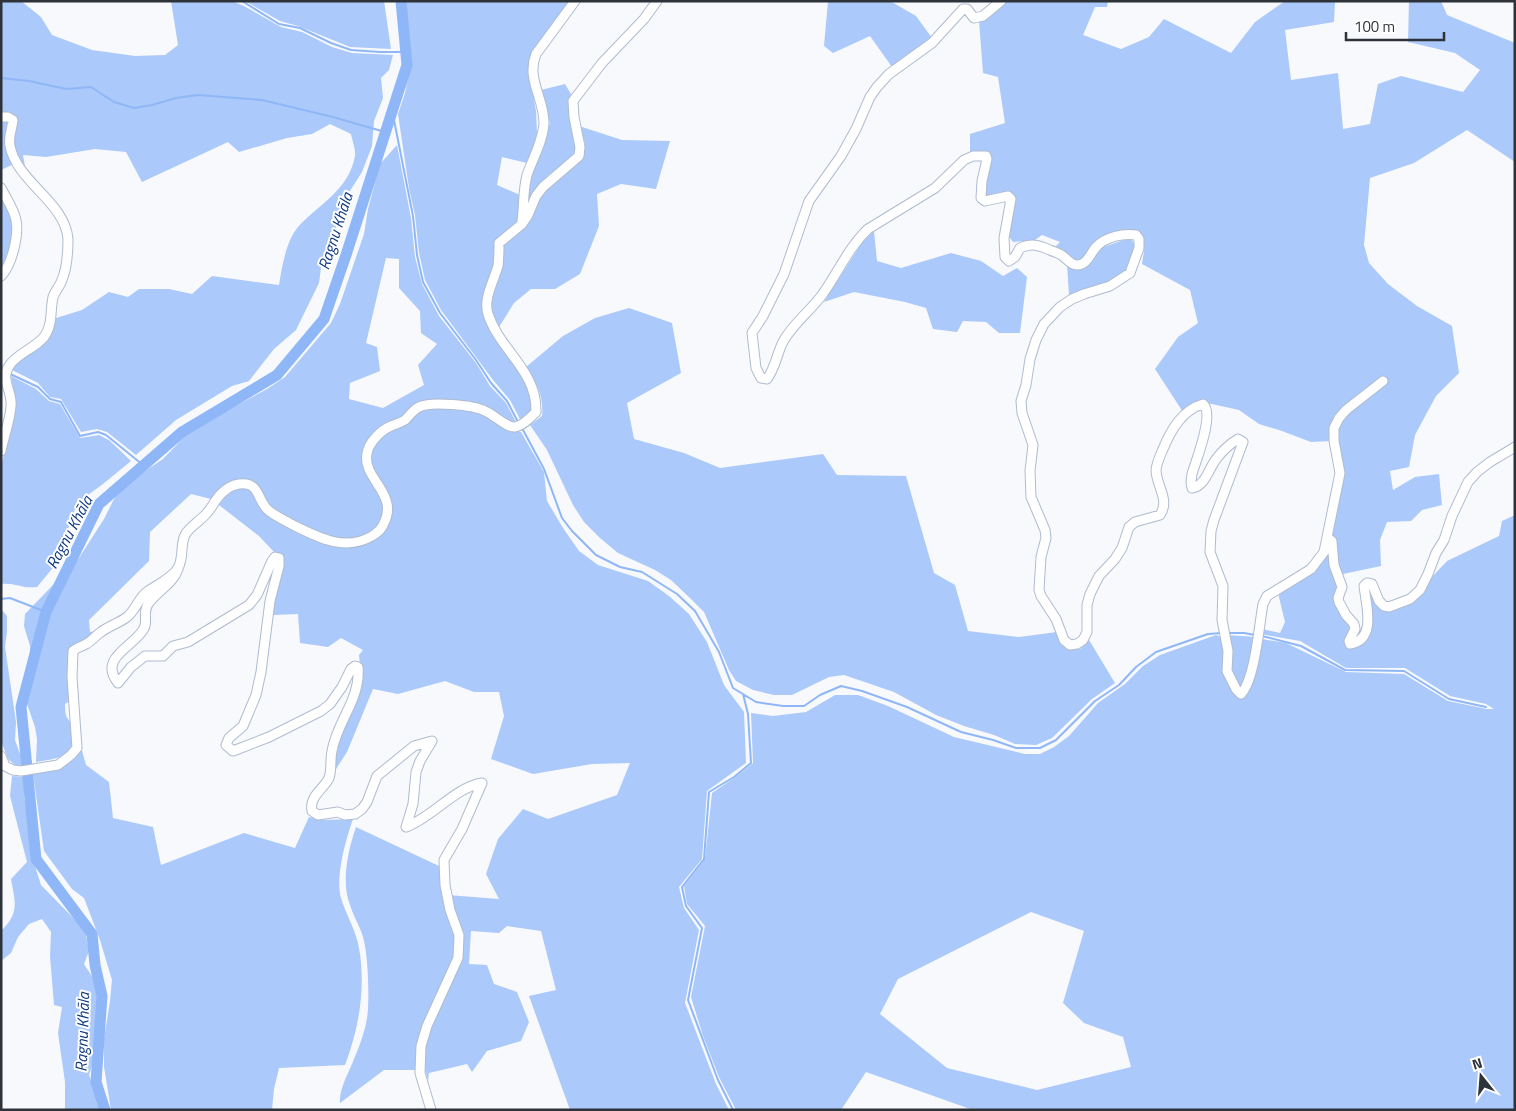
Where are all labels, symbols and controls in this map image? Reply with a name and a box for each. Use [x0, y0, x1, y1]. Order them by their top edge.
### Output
scale bar [1346, 10, 1444, 42]
text: 100 m [1354, 15, 1395, 38]
water label: Ragnu Khāla [311, 188, 359, 273]
water label: Ragnu Khāla [40, 490, 99, 573]
water label: Ragnu Khāla [69, 991, 95, 1072]
north arrow [1456, 1051, 1506, 1101]
text: N [1469, 1052, 1485, 1075]

